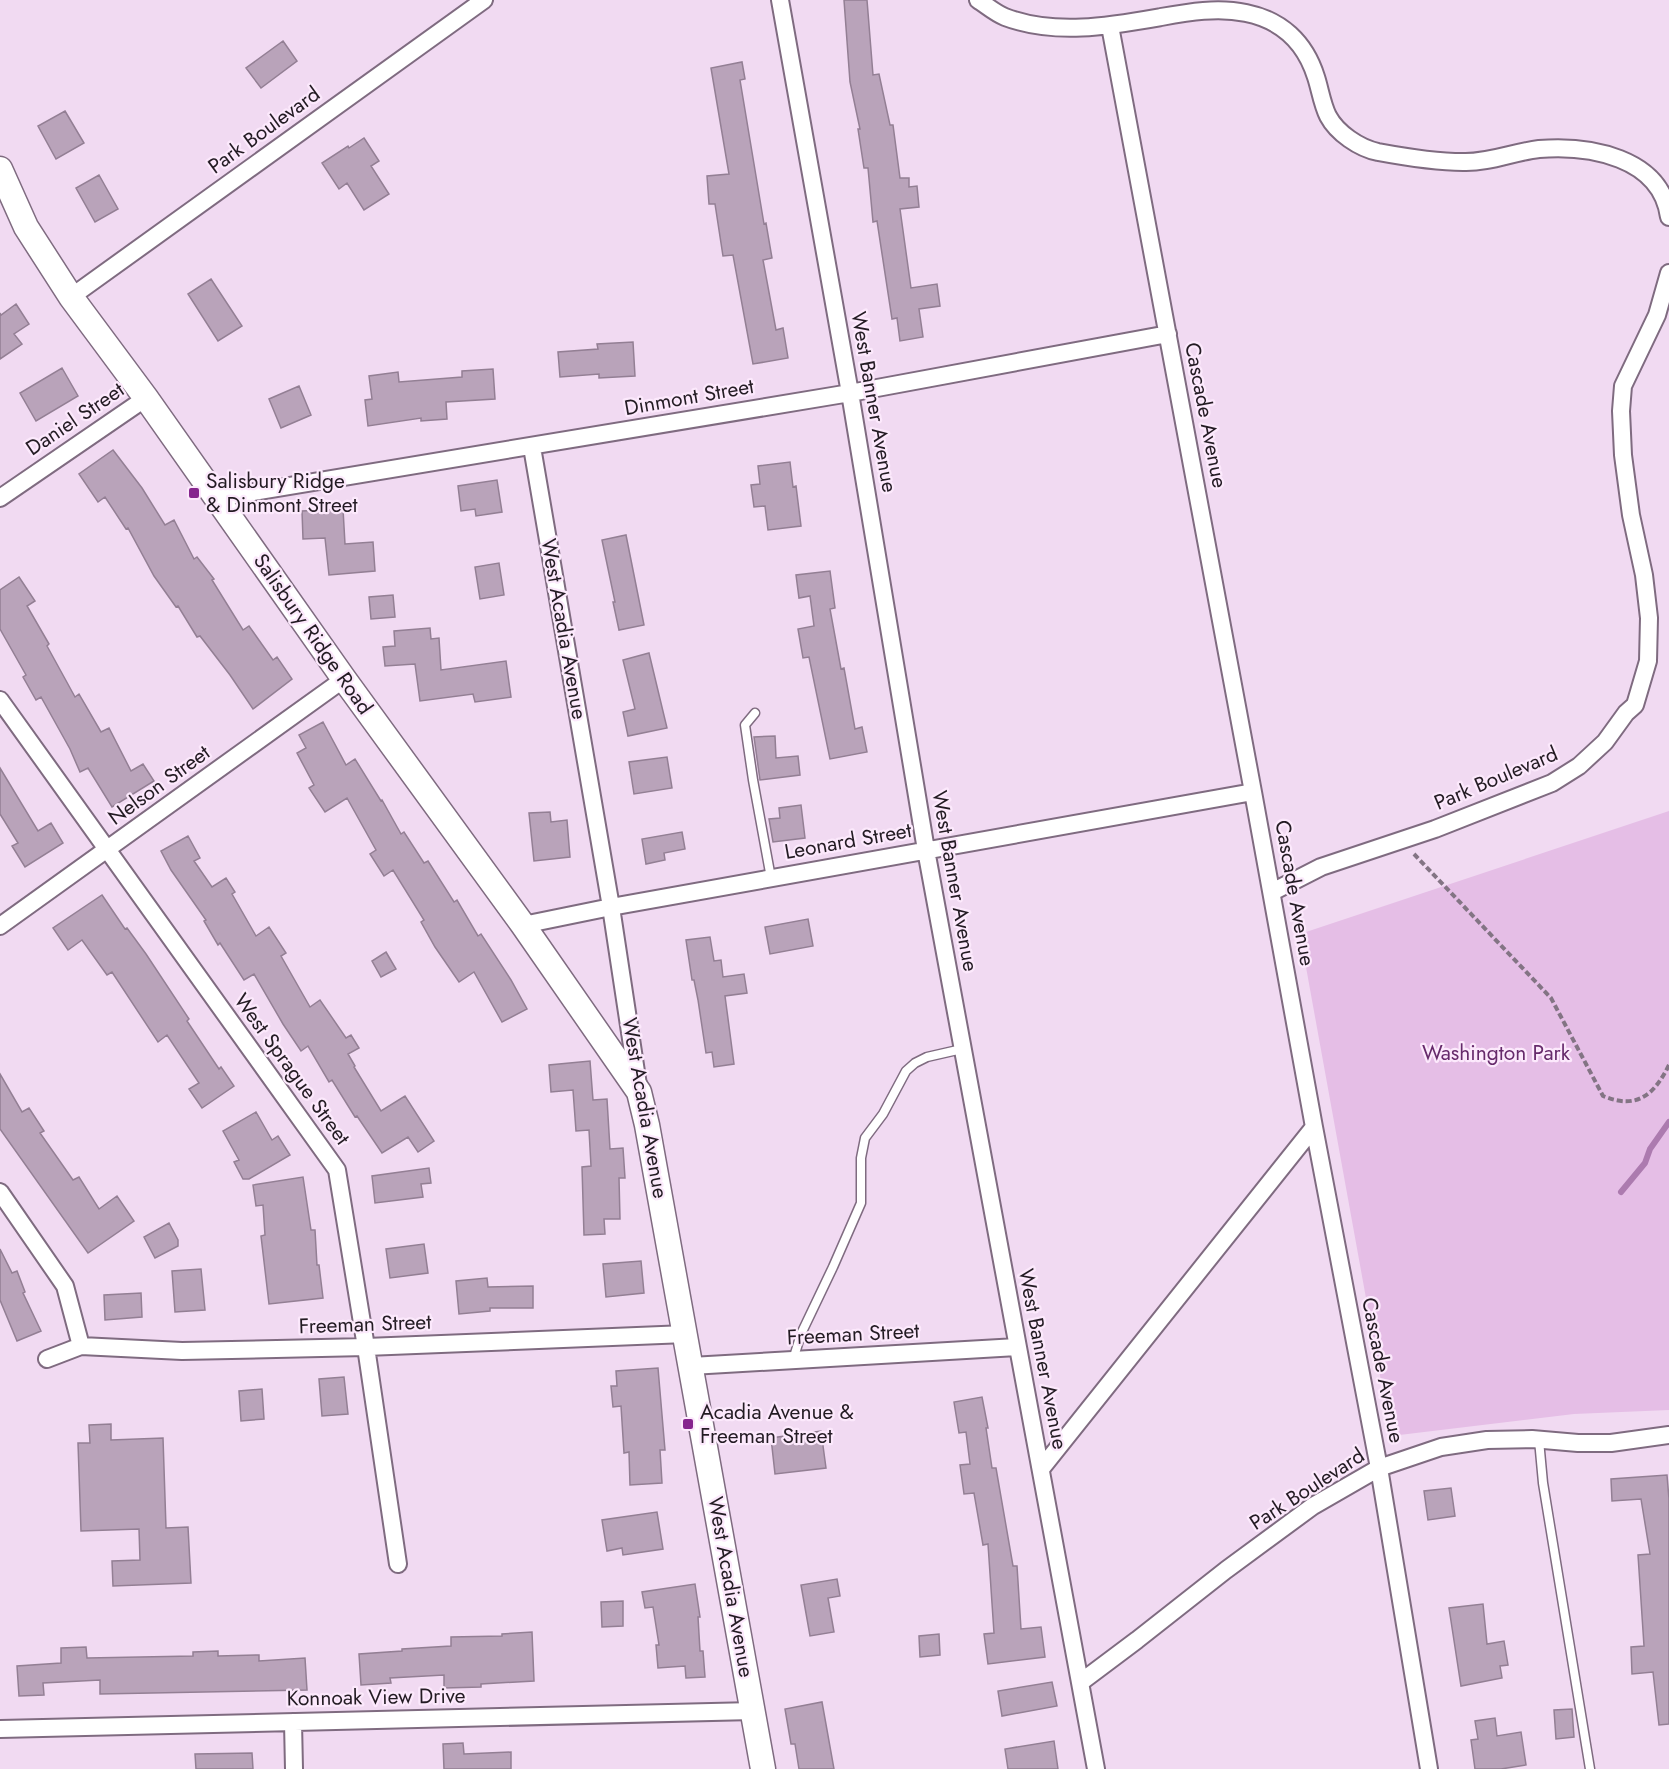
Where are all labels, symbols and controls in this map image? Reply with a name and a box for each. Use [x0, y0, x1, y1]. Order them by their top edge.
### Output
street label: Park Boulevard [202, 79, 326, 181]
street label: West Banner Avenue [843, 309, 905, 495]
street label: Cascade Avenue [1177, 340, 1235, 490]
street label: Dinmont Street [622, 371, 756, 423]
street label: Daniel Street [20, 375, 130, 463]
place label: Salisbury Ridge & Dinmont Street [206, 466, 358, 520]
marker: Salisbury Ridge & Dinmont Street [187, 486, 201, 500]
street label: West Acadia Avenue [533, 536, 595, 722]
street label: Salisbury Ridge Road [246, 547, 380, 721]
street label: Nelson Street [102, 738, 216, 832]
street label: Park Boulevard [1429, 738, 1563, 818]
street label: West Banner Avenue [924, 788, 986, 974]
street label: Leonard Street [782, 815, 914, 867]
street label: Cascade Avenue [1267, 818, 1323, 968]
street label: West Sprague Street [227, 987, 357, 1151]
street label: West Acadia Avenue [614, 1015, 676, 1201]
park label: Washington Park [1422, 1038, 1571, 1068]
street label: West Banner Avenue [1011, 1266, 1075, 1452]
street label: Cascade Avenue [1354, 1295, 1412, 1445]
street label: Freeman Street [298, 1307, 432, 1341]
street label: Freeman Street [786, 1316, 920, 1352]
place label: Acadia Avenue & Freeman Street [700, 1397, 854, 1451]
marker: Acadia Avenue & Freeman Street [681, 1417, 695, 1431]
street label: Park Boulevard [1244, 1441, 1370, 1537]
street label: West Acadia Avenue [700, 1494, 762, 1680]
street label: Konnoak View Drive [286, 1680, 466, 1714]

